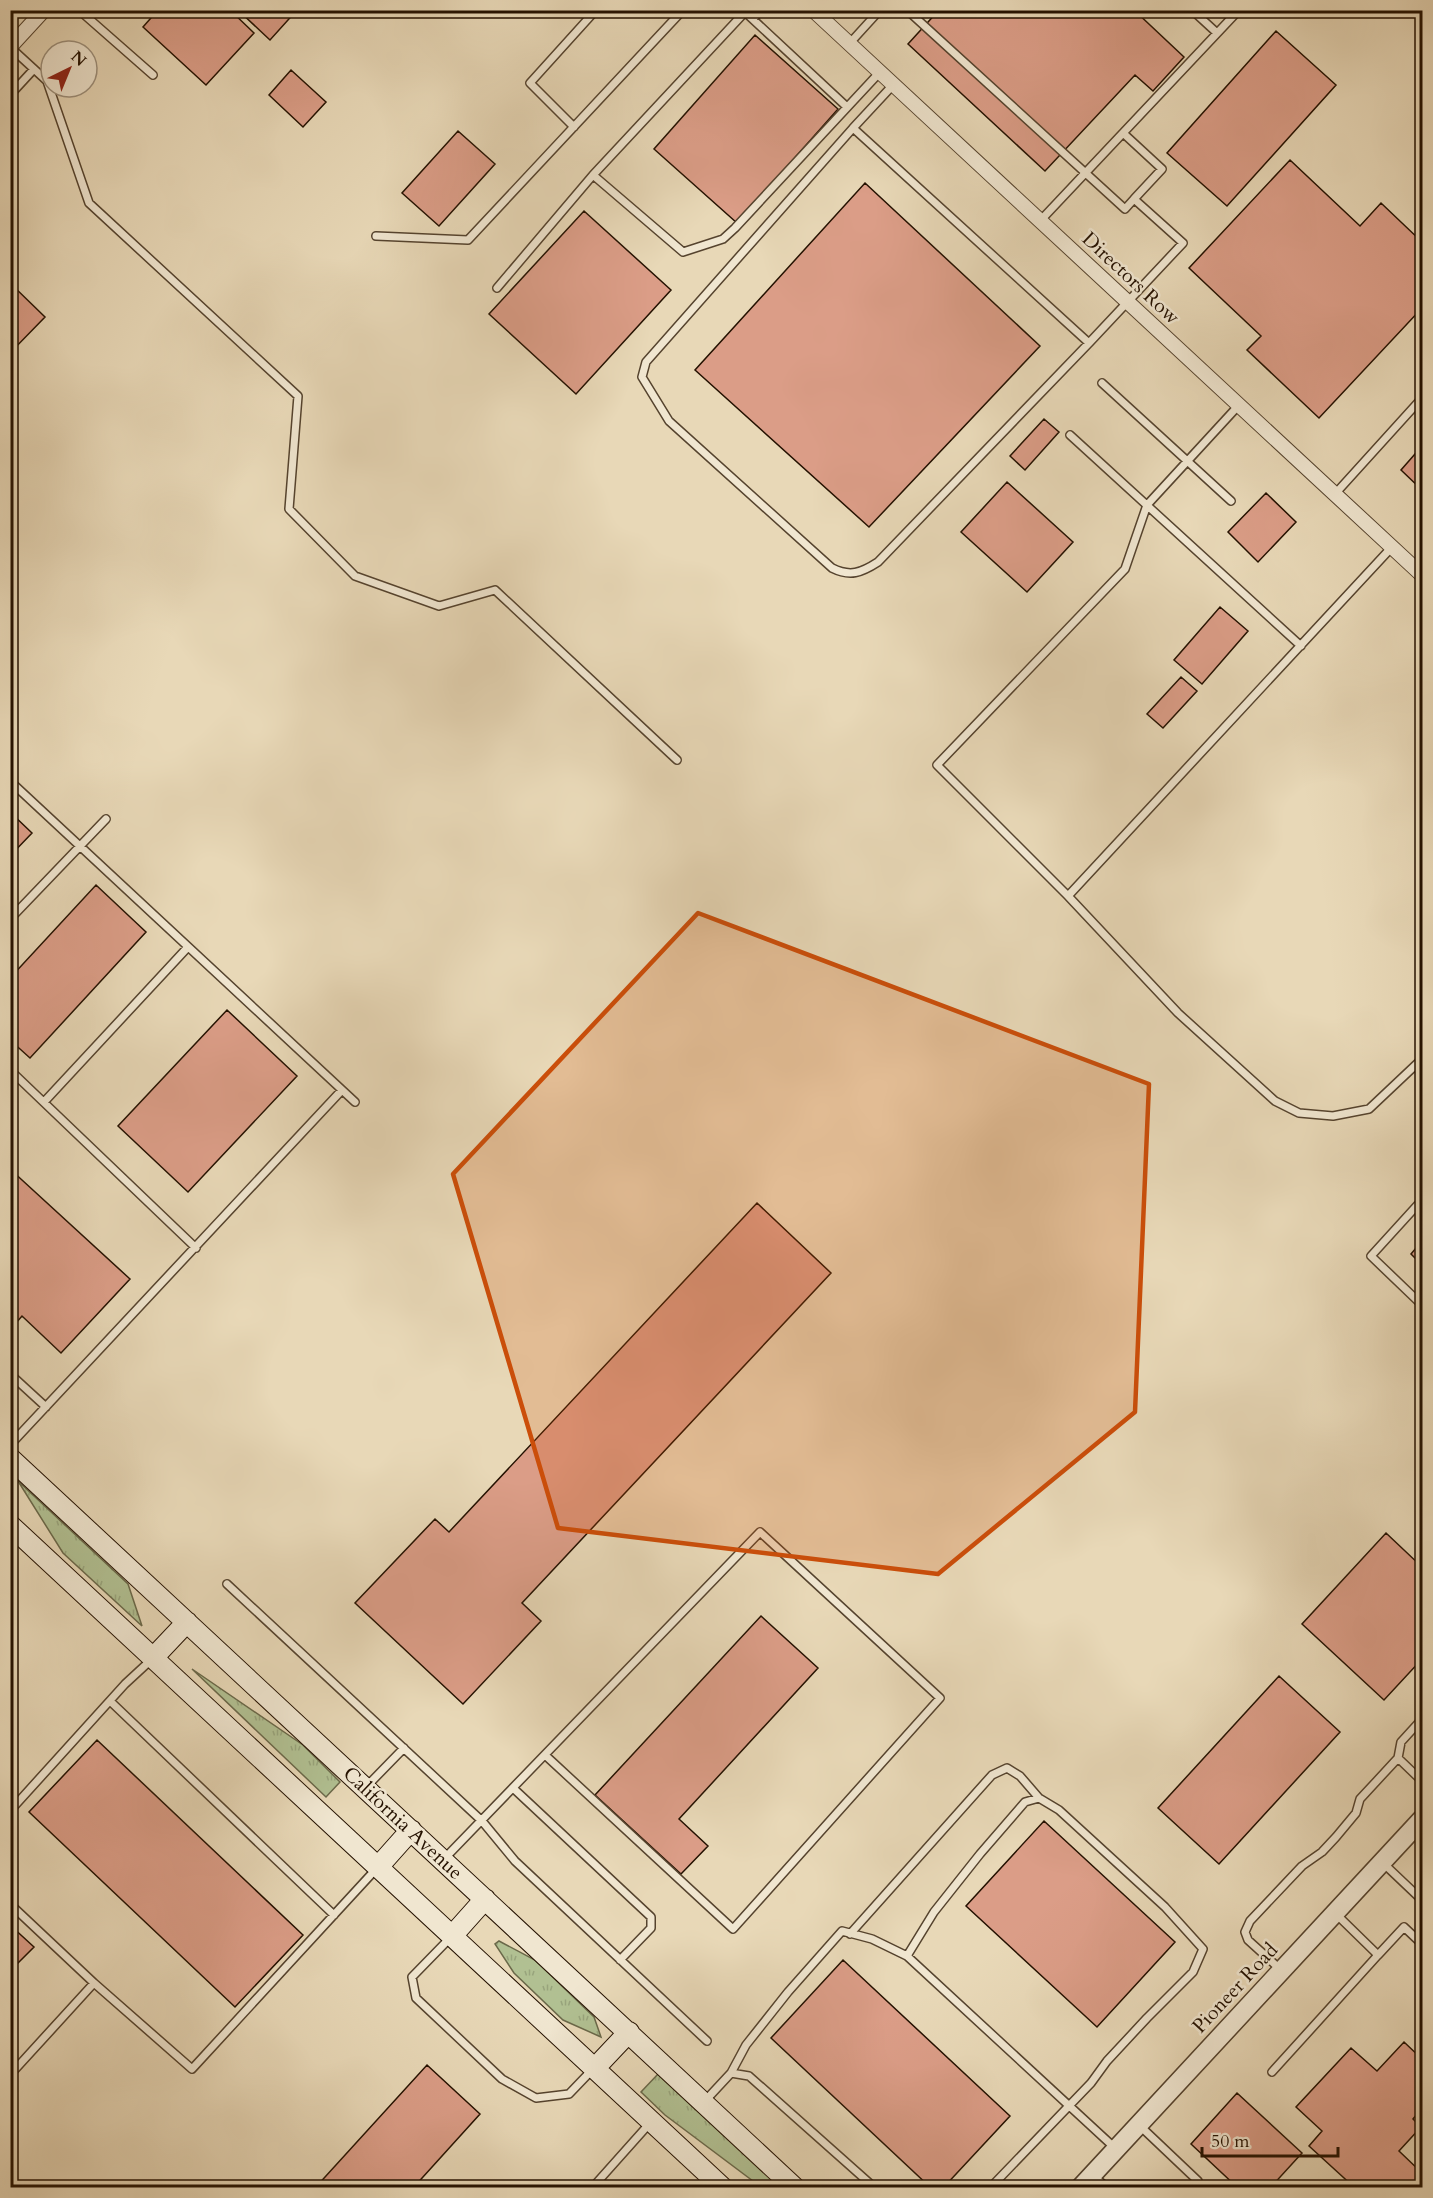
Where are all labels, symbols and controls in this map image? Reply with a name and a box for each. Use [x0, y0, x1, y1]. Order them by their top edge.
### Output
north arrow [39, 39, 99, 99]
text: N [66, 46, 91, 72]
street label: Directors Row [1076, 226, 1186, 330]
street label: California Avenue [337, 1760, 469, 1886]
street label: Pioneer Road [1186, 1937, 1284, 2039]
scale bar [1202, 2120, 1338, 2158]
text: 50 m [1211, 2129, 1250, 2154]

